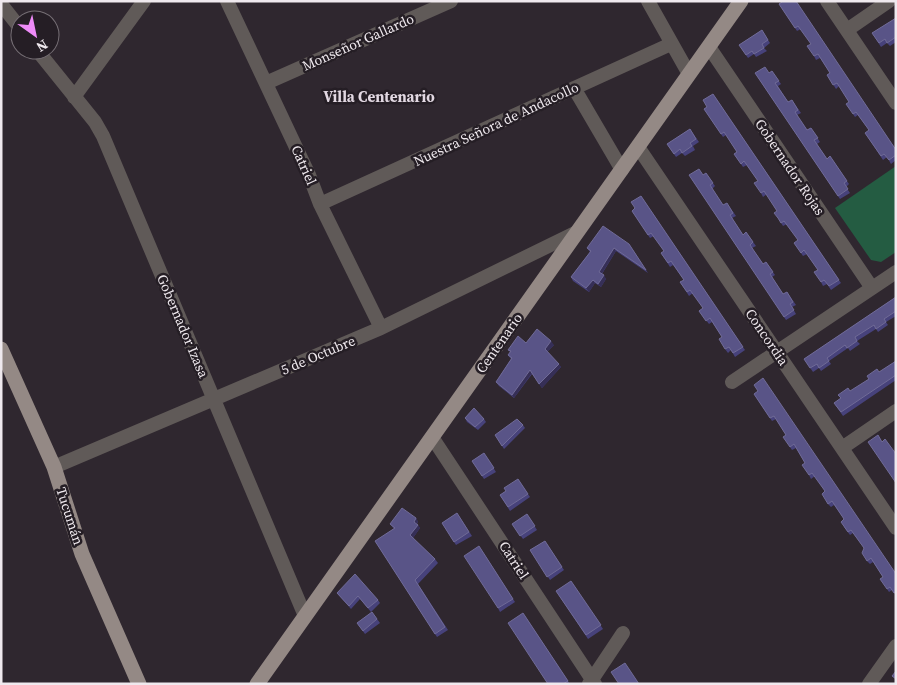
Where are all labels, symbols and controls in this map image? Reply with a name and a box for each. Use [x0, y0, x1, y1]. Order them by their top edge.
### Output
street label: Monseñor Gallardo [299, 8, 417, 76]
north arrow [10, 10, 60, 60]
text: N [32, 35, 52, 57]
street label: Nuestra Señora de Andacollo [410, 77, 582, 171]
district label: Villa Centenario [323, 86, 435, 107]
street label: Gobernador Rojas [750, 115, 830, 219]
street label: Catriel [286, 142, 322, 188]
street label: Gobernador Izasa [152, 271, 214, 382]
street label: Concordia [741, 305, 794, 370]
street label: Centenario [471, 309, 527, 377]
street label: 5 de Octubre [278, 330, 358, 380]
street label: Tucumán [51, 485, 89, 548]
street label: Catriel [494, 537, 534, 583]

